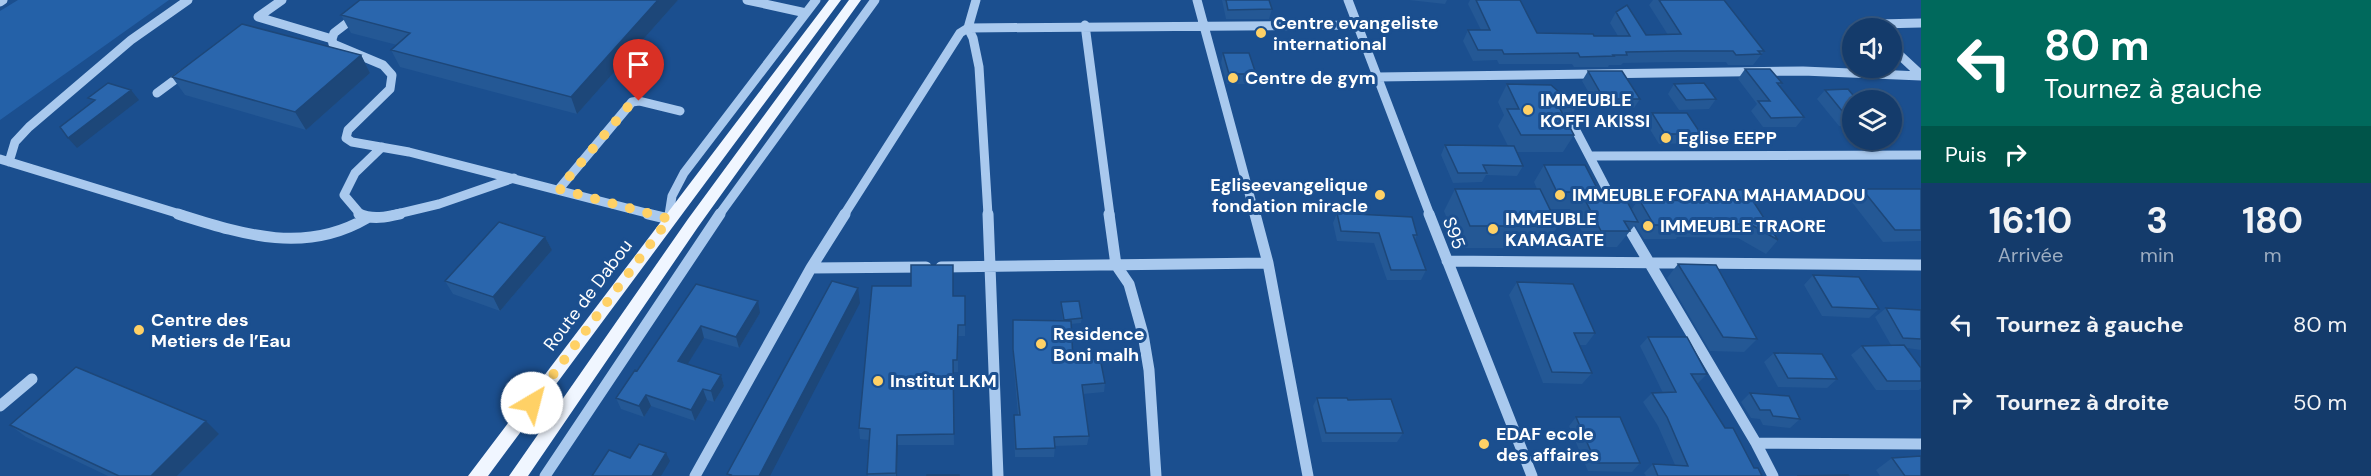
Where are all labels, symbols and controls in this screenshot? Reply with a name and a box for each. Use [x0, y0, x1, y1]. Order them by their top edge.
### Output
place label: Centre evangeliste international [1273, 11, 1439, 56]
map controls [1842, 18, 1902, 150]
button: sound [1842, 18, 1902, 78]
text: 80 m [2044, 18, 2150, 73]
icon: left [1945, 24, 2023, 102]
marker: Centre evangeliste international [1254, 26, 1268, 40]
pin [613, 39, 664, 101]
icon: arrive [622, 48, 655, 81]
place label: Centre de gym [1245, 66, 1376, 90]
marker: Centre de gym [1226, 71, 1240, 85]
text: Tournez à gauche [2044, 71, 2262, 106]
place label: IMMEUBLE KOFFI AKISSI [1540, 88, 1650, 133]
button: layers [1842, 90, 1902, 150]
marker: IMMEUBLE KOFFI AKISSI [1521, 103, 1535, 117]
place label: Eglise EEPP [1678, 126, 1777, 150]
marker: Eglise EEPP [1659, 131, 1673, 145]
icon: right [1999, 138, 2032, 171]
text: Puis [1945, 140, 1987, 169]
place label: Egliseevangelique fondation miracle [1210, 173, 1368, 218]
place label: IMMEUBLE FOFANA MAHAMADOU [1572, 183, 1866, 207]
marker: Egliseevangelique fondation miracle [1373, 188, 1387, 202]
marker: IMMEUBLE FOFANA MAHAMADOU [1553, 188, 1567, 202]
text: 16:10 [1989, 197, 2072, 244]
text: 3 [2146, 197, 2168, 244]
text: 180 [2242, 197, 2303, 244]
place label: IMMEUBLE KAMAGATE [1505, 207, 1604, 252]
street label: S95 [1437, 213, 1471, 253]
place label: IMMEUBLE TRAORE [1660, 214, 1826, 238]
marker: IMMEUBLE TRAORE [1641, 219, 1655, 233]
marker: IMMEUBLE KAMAGATE [1486, 222, 1500, 236]
street label: Route de Dabou [538, 234, 638, 356]
text: Arrivée [1998, 242, 2063, 268]
text: min [2140, 242, 2174, 268]
text: m [2264, 242, 2281, 268]
place label: Centre des Metiers de l’Eau [151, 308, 291, 353]
icon: left [1945, 308, 1978, 341]
text: Tournez à gauche [1996, 310, 2184, 339]
text: 80 m [2293, 310, 2347, 339]
place label: Residence Boni malh [1053, 322, 1145, 367]
marker: Centre des Metiers de l’Eau [132, 323, 146, 337]
marker: Residence Boni malh [1034, 337, 1048, 351]
place label: Institut LKM [890, 369, 997, 393]
position arrow [500, 371, 564, 435]
marker: Institut LKM [871, 374, 885, 388]
icon: right [1945, 386, 1978, 419]
text: Tournez à droite [1996, 388, 2169, 417]
text: 50 m [2293, 388, 2347, 417]
place label: EDAF ecole des affaires [1496, 422, 1599, 467]
marker: EDAF ecole des affaires [1477, 437, 1491, 451]

